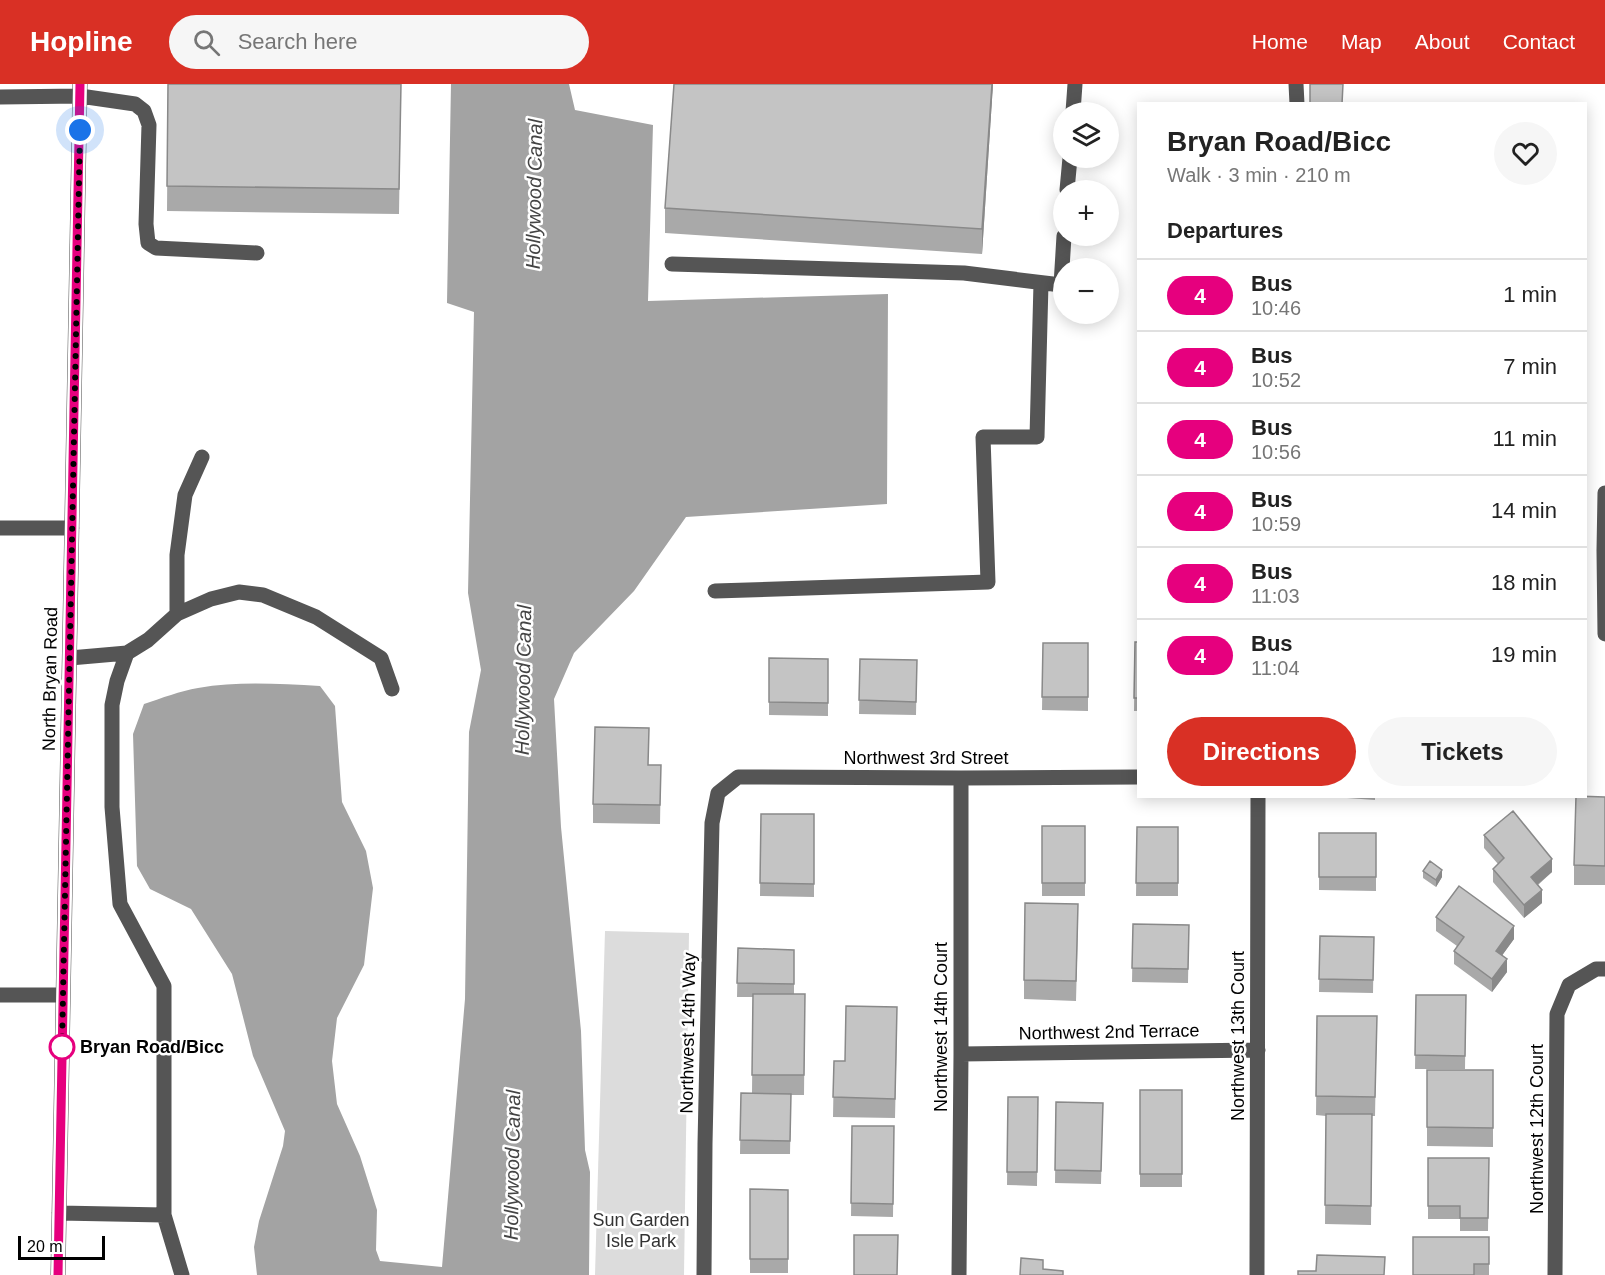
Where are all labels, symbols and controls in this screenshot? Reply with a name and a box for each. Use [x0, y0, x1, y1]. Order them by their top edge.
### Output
search box [169, 15, 589, 69]
text: Hopline [30, 26, 133, 57]
icon: search [190, 26, 223, 59]
text: Search here [238, 29, 358, 54]
text: Home [1252, 30, 1308, 53]
text: Map [1341, 30, 1382, 53]
text: About [1415, 30, 1470, 53]
text: Contact [1503, 30, 1575, 53]
map controls [1053, 102, 1119, 324]
button: layers [1053, 102, 1119, 168]
your location [65, 115, 95, 145]
water label: Hollywood Canal [522, 118, 546, 269]
button: heart [1494, 122, 1557, 185]
text: Bryan Road/Bicc [1167, 126, 1391, 157]
text: Walk · 3 min · 210 m [1167, 164, 1351, 186]
button: + [1053, 180, 1119, 246]
text: Departures [1167, 218, 1283, 243]
button: − [1053, 258, 1119, 324]
text: Bus [1251, 271, 1293, 296]
text: 1 min [1503, 282, 1557, 307]
text: 4 [1194, 284, 1206, 307]
text: 10:46 [1251, 297, 1301, 319]
text: Bus [1251, 343, 1293, 368]
text: 7 min [1503, 354, 1557, 379]
text: 4 [1194, 356, 1206, 379]
text: 10:52 [1251, 369, 1301, 391]
text: Bus [1251, 415, 1293, 440]
text: 11 min [1493, 426, 1557, 451]
text: 4 [1194, 428, 1206, 451]
text: 10:56 [1251, 441, 1301, 463]
text: Bus [1251, 487, 1293, 512]
text: 14 min [1491, 498, 1557, 523]
text: 4 [1194, 500, 1206, 523]
text: 10:59 [1251, 513, 1301, 535]
text: Bus [1251, 559, 1293, 584]
text: 18 min [1491, 570, 1557, 595]
text: 4 [1194, 572, 1206, 595]
text: 11:03 [1251, 585, 1300, 607]
water label: Hollywood Canal [511, 604, 535, 755]
street label: North Bryan Road [39, 607, 61, 751]
text: Bus [1251, 631, 1293, 656]
text: 19 min [1491, 642, 1557, 667]
text: 4 [1194, 644, 1206, 667]
text: 11:04 [1251, 657, 1300, 679]
button: Directions [1167, 717, 1356, 786]
button: Tickets [1368, 717, 1557, 786]
street label: Northwest 3rd Street [843, 748, 1009, 768]
street label: Northwest 14th Court [931, 942, 951, 1112]
street label: Northwest 13th Court [1228, 951, 1248, 1121]
street label: Northwest 14th Way [677, 952, 699, 1114]
street label: Northwest 2nd Terrace [1018, 1020, 1200, 1044]
marker: Bryan Road/Bicc [49, 1034, 75, 1060]
place label: Bryan Road/Bicc [80, 1037, 224, 1057]
street label: Northwest 12th Court [1527, 1044, 1547, 1214]
water label: Hollywood Canal [500, 1089, 524, 1240]
park label: Sun Garden Isle Park [592, 1210, 690, 1251]
scale bar [18, 1233, 105, 1260]
text: 20 m [27, 1238, 63, 1255]

